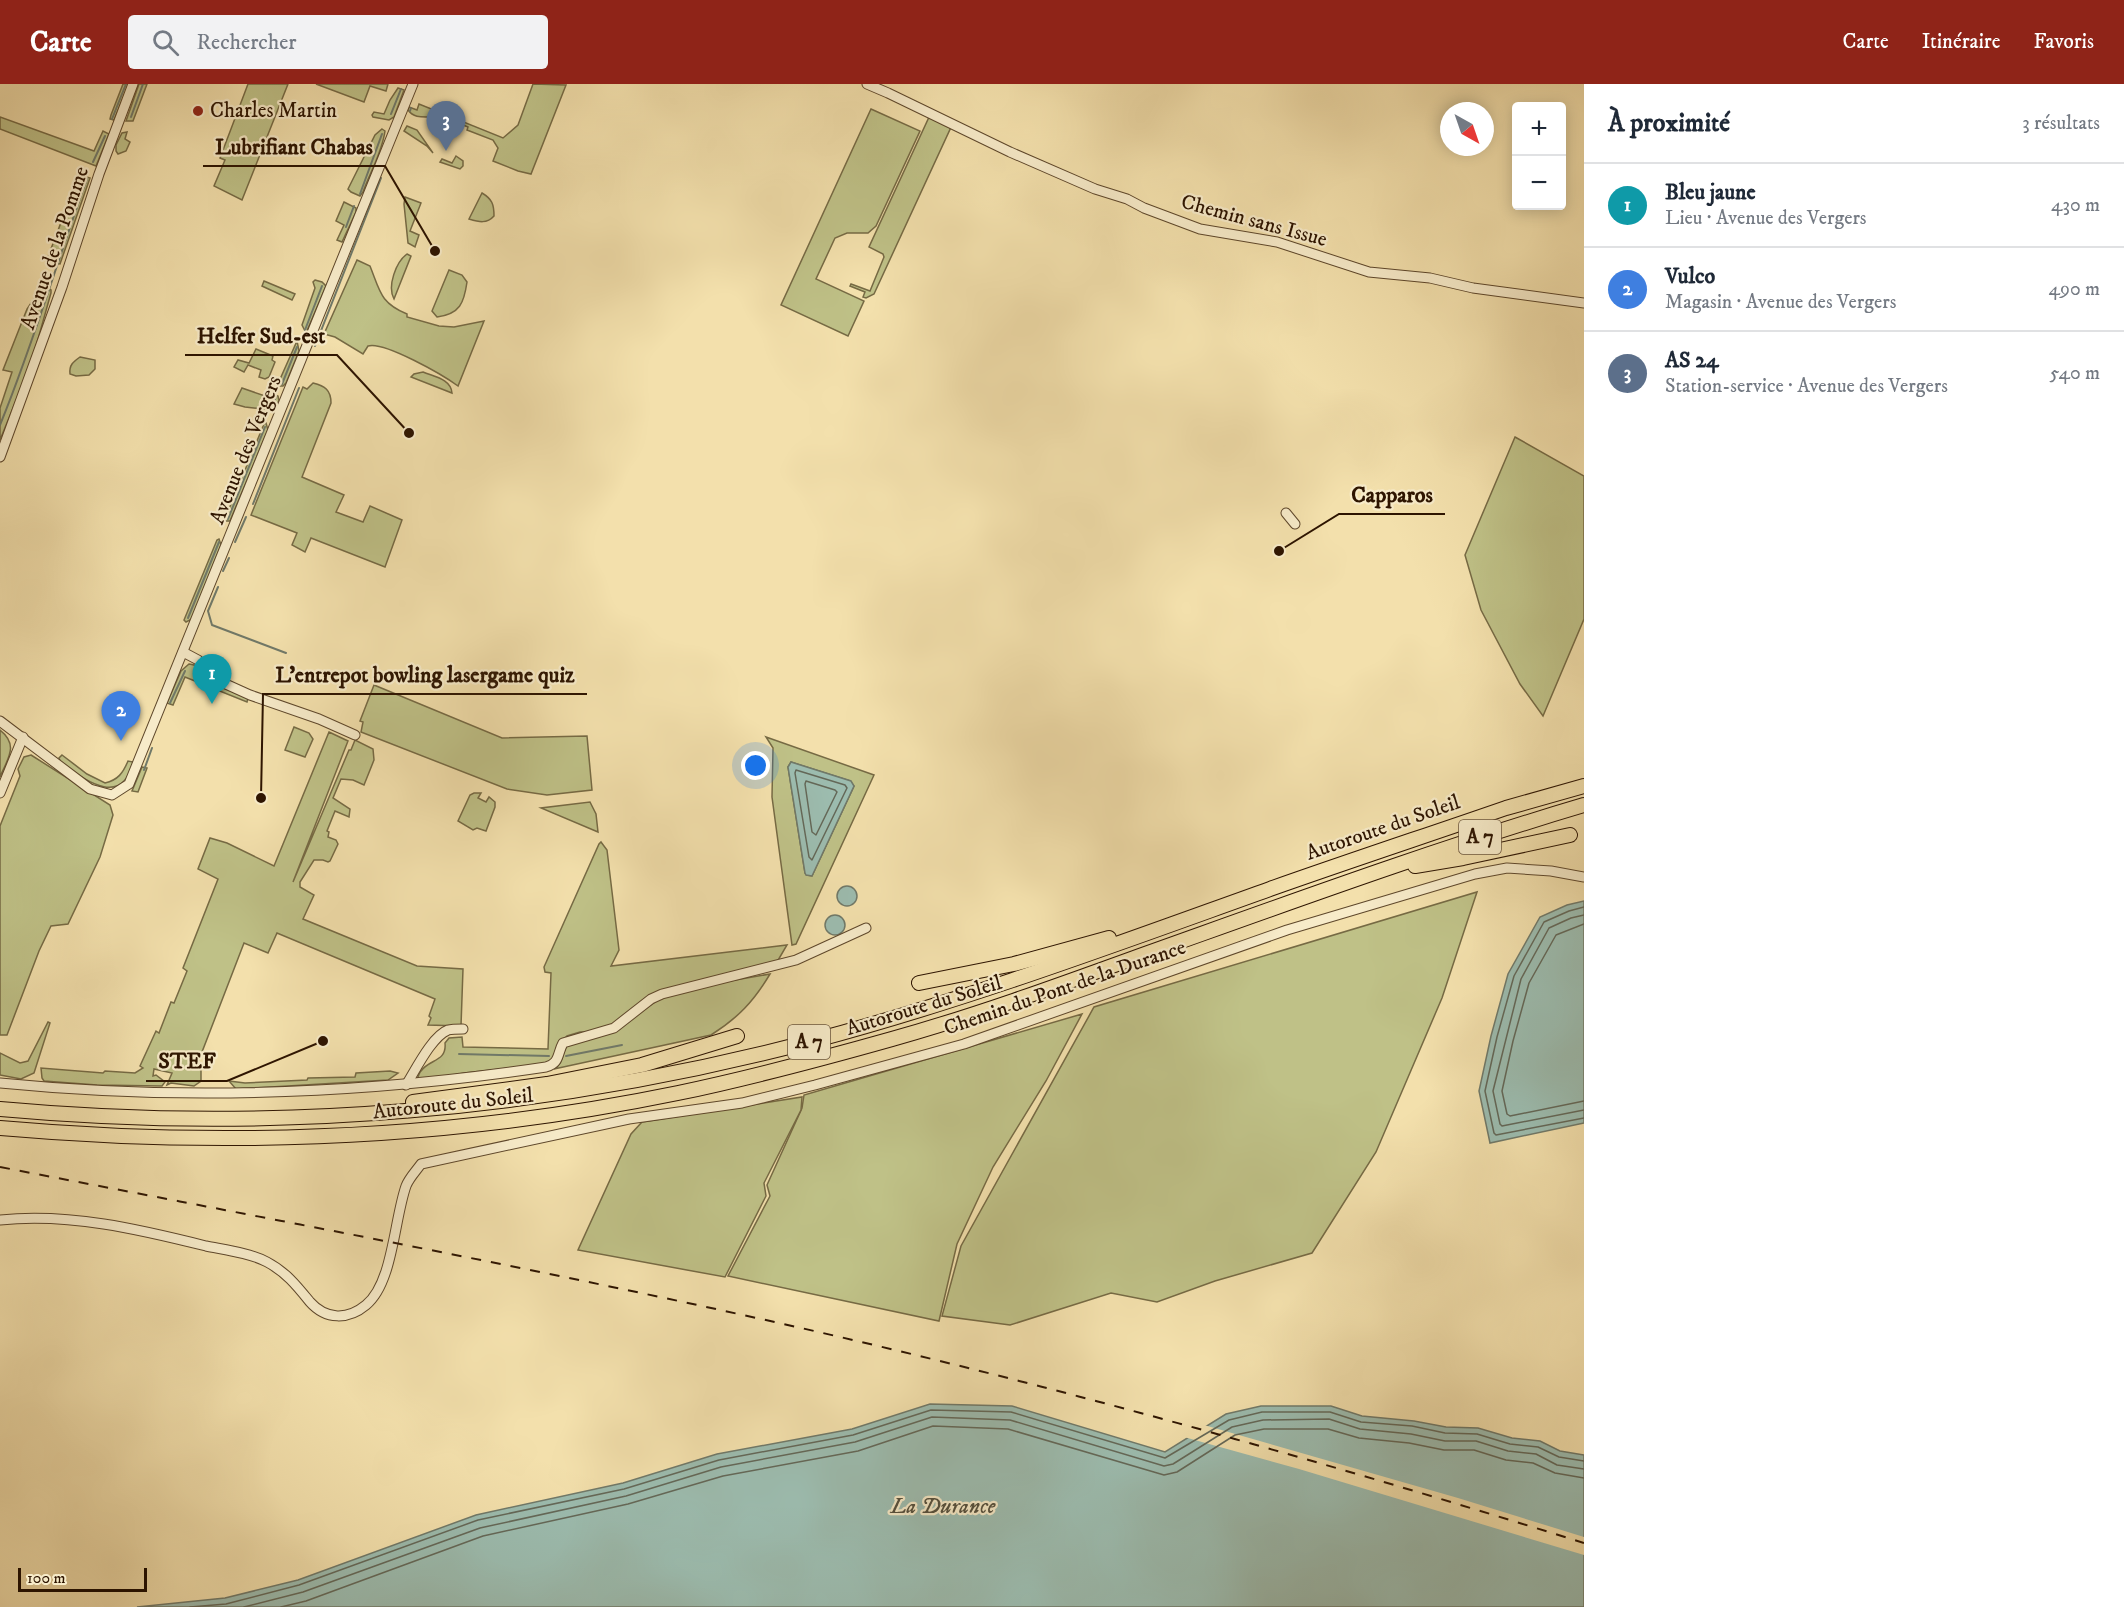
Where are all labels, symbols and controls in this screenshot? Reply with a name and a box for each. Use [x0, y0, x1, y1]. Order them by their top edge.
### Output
search box [128, 15, 548, 69]
text: Carte [30, 25, 92, 60]
icon: search [149, 26, 182, 59]
text: Rechercher [197, 29, 297, 56]
text: Carte [1843, 29, 1889, 55]
text: Itinéraire [1922, 29, 2000, 55]
text: Favoris [2033, 29, 2094, 55]
place label: Charles Martin [210, 98, 337, 124]
pin: 3 [426, 101, 466, 151]
north arrow [1440, 102, 1494, 156]
map controls [1512, 102, 1566, 210]
button: + [1512, 102, 1566, 156]
marker: Charles Martin [191, 104, 205, 118]
text: À proximité [1608, 107, 1730, 140]
text: 3 résultats [2022, 111, 2100, 136]
callout: Lubrifiant Chabas [203, 126, 385, 166]
text: Lubrifiant Chabas [215, 134, 374, 161]
button: − [1512, 156, 1566, 210]
street label: Avenue de la Pomme [15, 163, 95, 333]
text: Bleu jaune [1665, 179, 1756, 206]
street label: Chemin sans Issue [1178, 189, 1330, 253]
text: 1 [1624, 193, 1631, 218]
text: 430 m [2051, 193, 2100, 218]
text: Lieu · Avenue des Vergers [1665, 206, 1867, 231]
text: Vulco [1665, 263, 1715, 290]
text: 2 [1623, 277, 1632, 302]
text: 490 m [2048, 277, 2100, 302]
text: Magasin · Avenue des Vergers [1665, 290, 1896, 315]
callout: Helfer Sud-est [185, 315, 337, 355]
text: Helfer Sud-est [197, 323, 325, 350]
text: AS 24 [1665, 347, 1719, 374]
text: 3 [1624, 361, 1631, 386]
text: 540 m [2050, 361, 2100, 386]
street label: Avenue des Vergers [204, 372, 288, 528]
text: Station-service · Avenue des Vergers [1665, 374, 1948, 399]
callout: Capparos [1339, 474, 1445, 514]
text: Capparos [1351, 482, 1433, 509]
pin: 1 [192, 654, 232, 704]
callout: L'entrepot bowling lasergame quiz [263, 654, 587, 694]
text: L'entrepot bowling lasergame quiz [275, 662, 575, 689]
pin: 2 [102, 692, 140, 741]
your location [741, 751, 770, 780]
street label: Autoroute du Soleil [1302, 789, 1464, 867]
road number: A 7 [1459, 820, 1501, 854]
street label: Chemin du Pont de la Durance [941, 934, 1190, 1042]
street label: Autoroute du Soleil [843, 970, 1006, 1042]
road number: A 7 [788, 1025, 830, 1059]
callout: STEF [146, 1041, 227, 1081]
text: STEF [158, 1048, 216, 1075]
street label: Autoroute du Soleil [371, 1083, 535, 1125]
water label: La Durance [889, 1493, 996, 1520]
scale bar [18, 1565, 147, 1592]
text: 100 m [27, 1568, 66, 1588]

